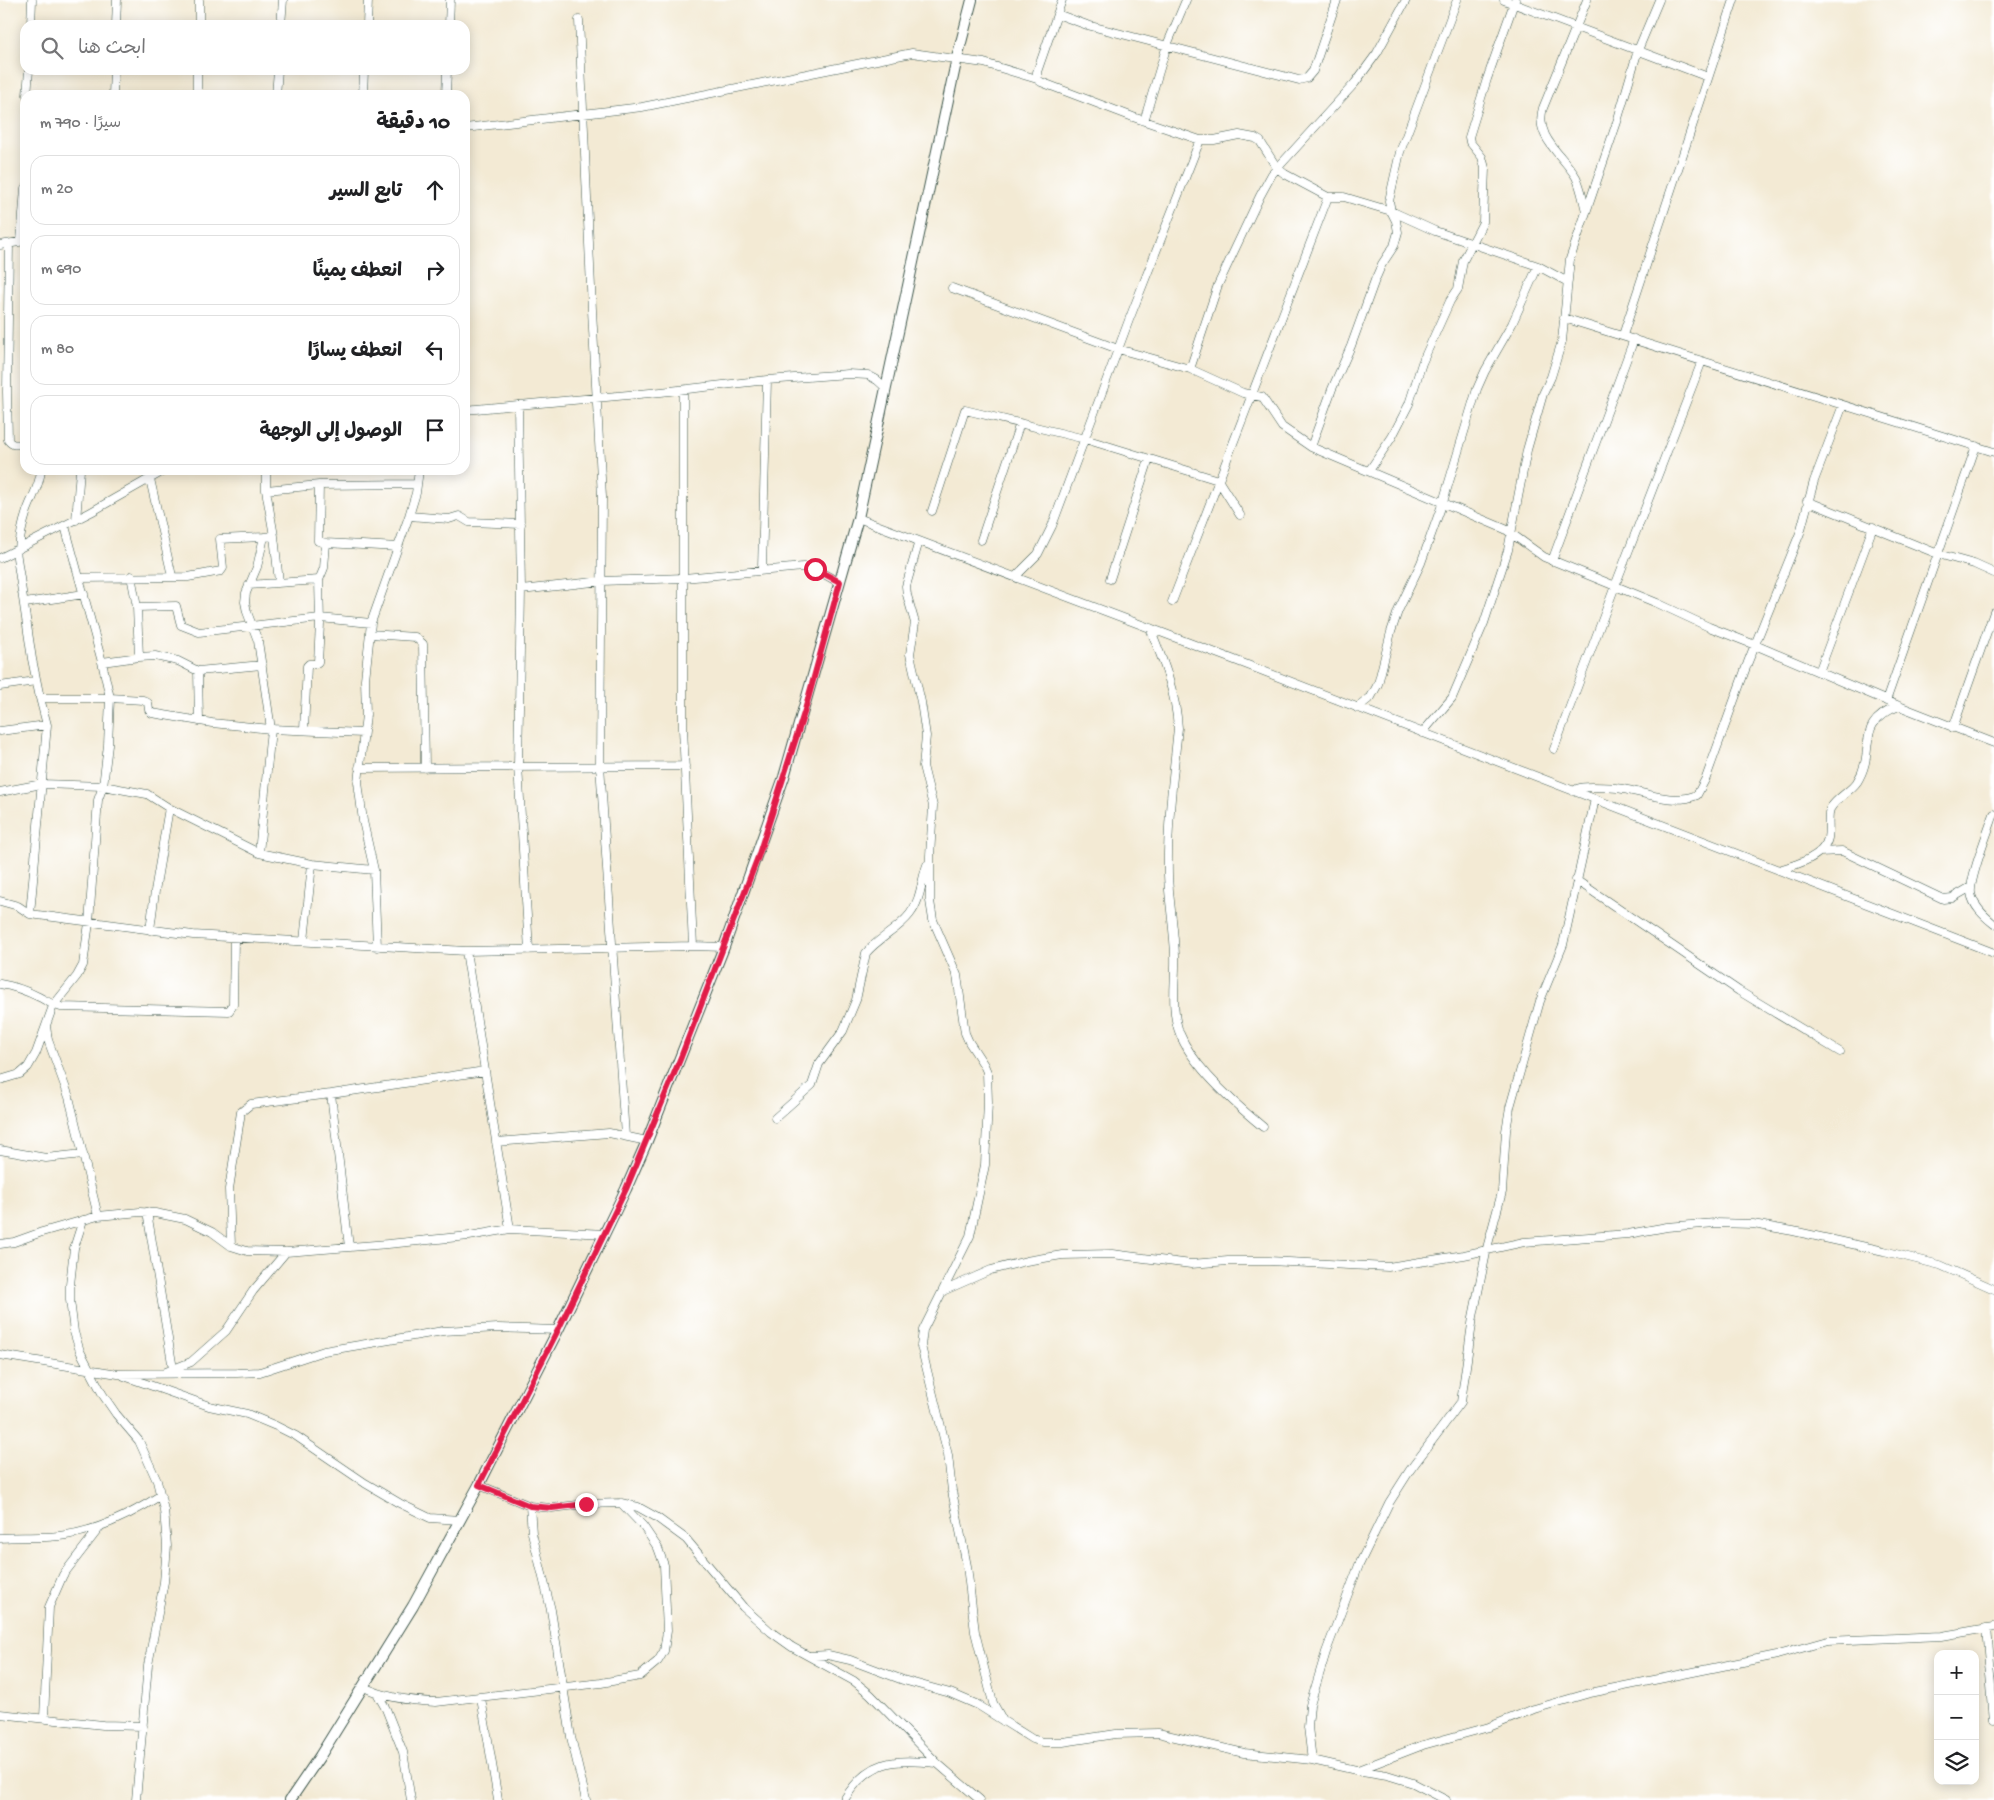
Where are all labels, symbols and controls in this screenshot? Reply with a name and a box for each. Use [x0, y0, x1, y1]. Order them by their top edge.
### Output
search box [20, 20, 470, 75]
icon: search [38, 34, 66, 62]
text: ابحث هنا [78, 38, 146, 61]
text: 10 دقيقة [376, 112, 450, 137]
text: سيرًا · 790 m [40, 115, 121, 134]
icon: ahead [421, 176, 449, 204]
text: 20 m [41, 181, 73, 200]
text: تابع السير [330, 181, 402, 204]
icon: right [421, 256, 449, 284]
text: 690 m [41, 261, 81, 280]
text: انعطف يمينًا [313, 261, 402, 284]
icon: left [421, 336, 449, 364]
text: 80 m [41, 341, 74, 360]
text: انعطف يسارًا [308, 341, 402, 364]
icon: arrive [421, 416, 449, 444]
text: الوصول إلى الوجهة [259, 421, 402, 444]
route start [804, 558, 827, 581]
route end [575, 1493, 598, 1516]
map controls [1934, 1650, 1979, 1785]
button: + [1934, 1650, 1979, 1695]
button: − [1934, 1695, 1979, 1740]
button: layers [1934, 1740, 1979, 1785]

